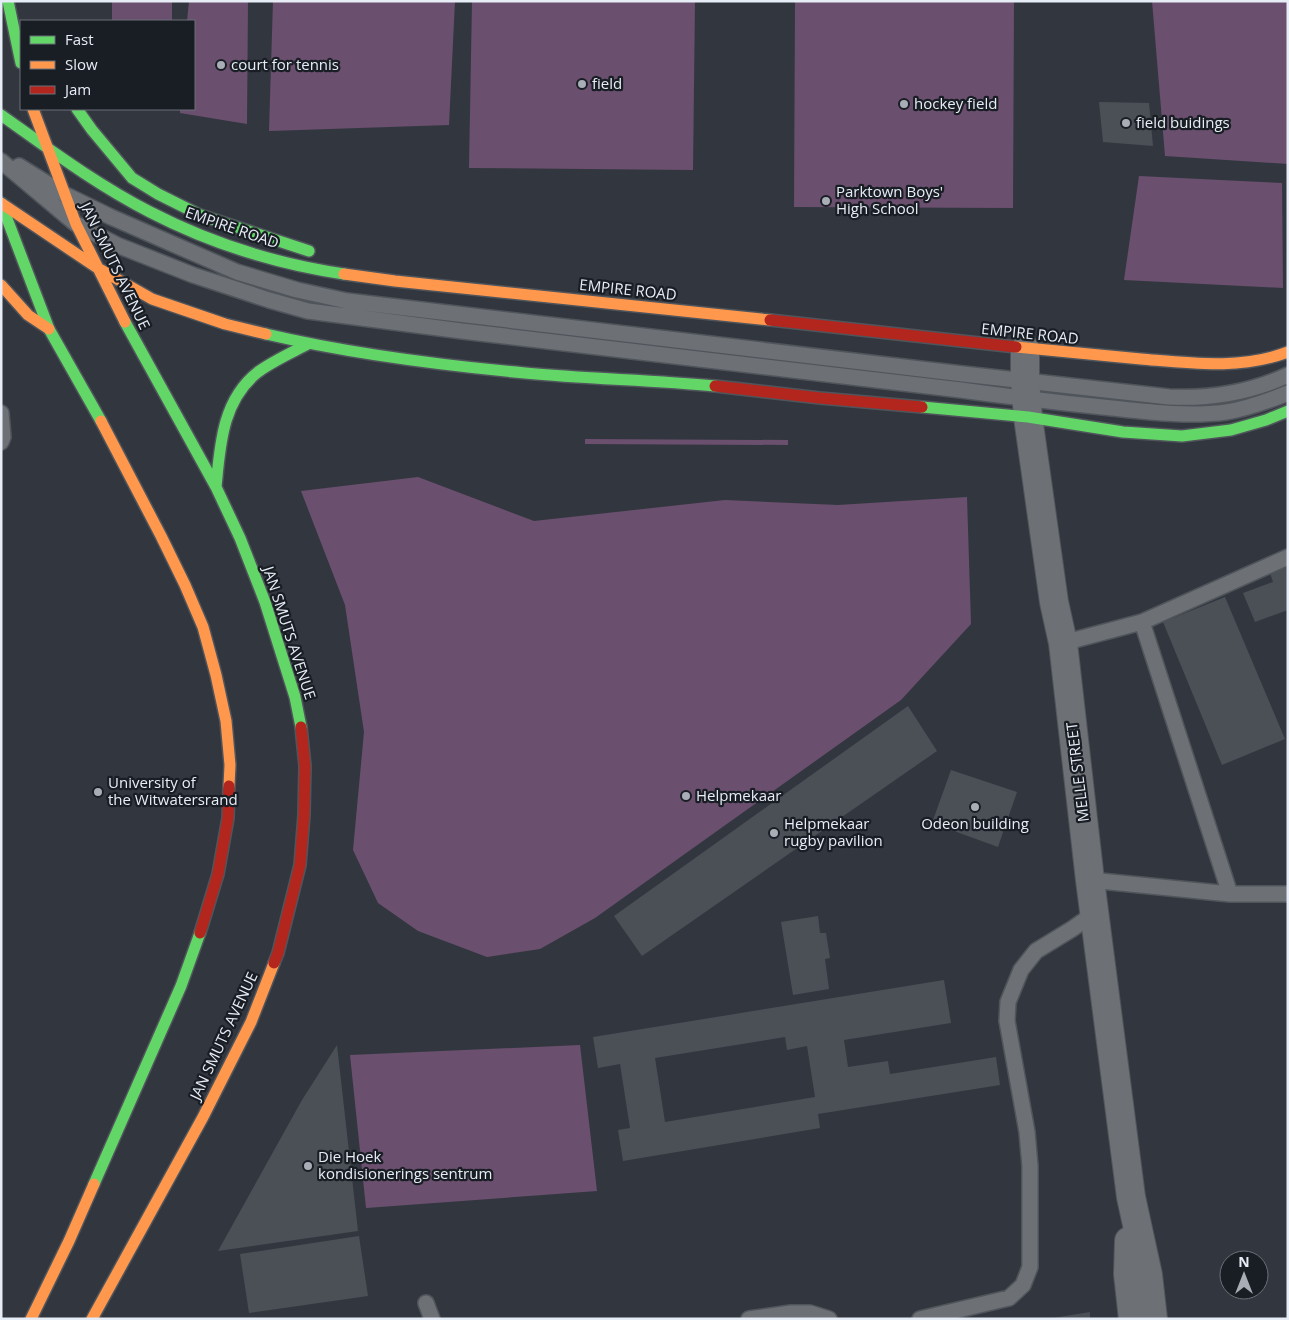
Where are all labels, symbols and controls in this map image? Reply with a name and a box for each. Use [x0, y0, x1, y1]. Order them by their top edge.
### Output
legend [20, 20, 195, 110]
text: Fast [65, 29, 94, 49]
text: Slow [65, 54, 98, 74]
place label: court for tennis [231, 54, 339, 74]
marker: court for tennis [215, 59, 227, 71]
place label: field [592, 73, 622, 93]
marker: field [576, 78, 588, 90]
text: Jam [63, 79, 91, 99]
place label: hockey field [914, 93, 997, 113]
marker: hockey field [898, 98, 910, 110]
place label: field buidings [1136, 112, 1230, 132]
marker: field buidings [1120, 117, 1132, 129]
place label: Parktown Boys' High School [836, 181, 943, 218]
marker: Parktown Boys' High School [820, 195, 832, 207]
street label: JAN SMUTS AVENUE [76, 197, 155, 332]
street label: EMPIRE ROAD [183, 202, 282, 252]
street label: EMPIRE ROAD [578, 274, 678, 304]
street label: EMPIRE ROAD [980, 318, 1080, 348]
street label: JAN SMUTS AVENUE [258, 562, 321, 702]
street label: MELLE STREET [1061, 720, 1093, 823]
place label: University of the Witwatersrand [108, 772, 238, 809]
place label: Helpmekaar [696, 785, 781, 805]
marker: University of the Witwatersrand [92, 786, 104, 798]
marker: Helpmekaar [680, 790, 692, 802]
marker: Odeon building [969, 801, 981, 813]
place label: Helpmekaar rugby pavilion [784, 813, 883, 850]
place label: Odeon building [921, 813, 1029, 833]
marker: Helpmekaar rugby pavilion [768, 827, 780, 839]
street label: JAN SMUTS AVENUE [184, 968, 262, 1105]
place label: Die Hoek kondisionerings sentrum [318, 1146, 492, 1183]
marker: Die Hoek kondisionerings sentrum [302, 1160, 314, 1172]
north arrow [1219, 1250, 1269, 1300]
text: N [1238, 1252, 1250, 1271]

